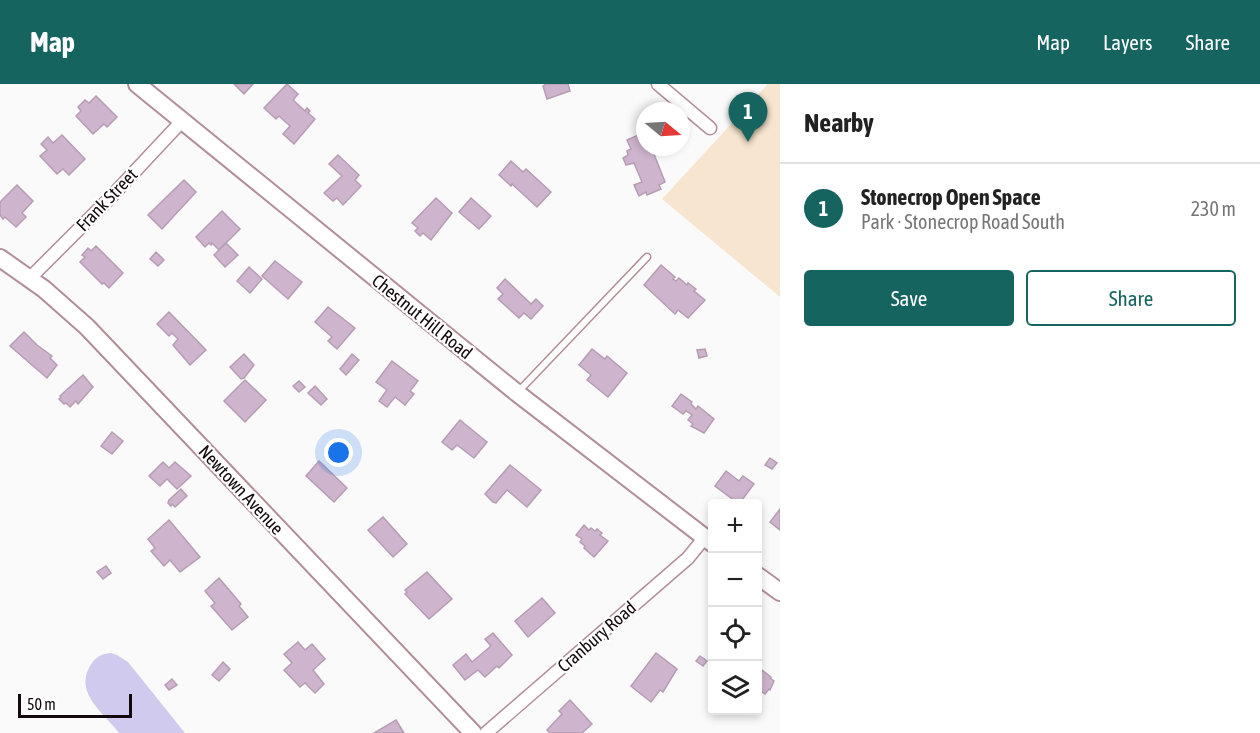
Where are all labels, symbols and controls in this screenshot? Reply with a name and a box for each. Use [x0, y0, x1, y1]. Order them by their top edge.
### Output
text: Map [30, 26, 75, 58]
text: Map [1036, 30, 1070, 54]
text: Layers [1103, 30, 1153, 54]
text: Share [1186, 30, 1230, 54]
pin: 1 [728, 92, 768, 142]
north arrow [636, 102, 690, 156]
text: Nearby [804, 108, 874, 138]
street label: Frank Street [72, 164, 142, 235]
text: Stonecrop Open Space [861, 184, 1041, 210]
text: 1 [819, 197, 828, 220]
text: 230 m [1191, 197, 1236, 220]
text: Park · Stonecrop Road South [861, 210, 1065, 233]
street label: Chestnut Hill Road [368, 270, 477, 363]
button: Save [804, 270, 1014, 326]
button: Share [1026, 270, 1236, 326]
your location [324, 438, 353, 467]
street label: Newtown Avenue [195, 441, 288, 539]
map controls [708, 499, 762, 715]
button: + [708, 499, 762, 553]
button: − [708, 553, 762, 607]
street label: Cranbury Road [553, 597, 640, 676]
button: locate [708, 607, 762, 661]
button: layers [708, 661, 762, 715]
scale bar [18, 691, 132, 718]
text: 50 m [27, 695, 56, 713]

